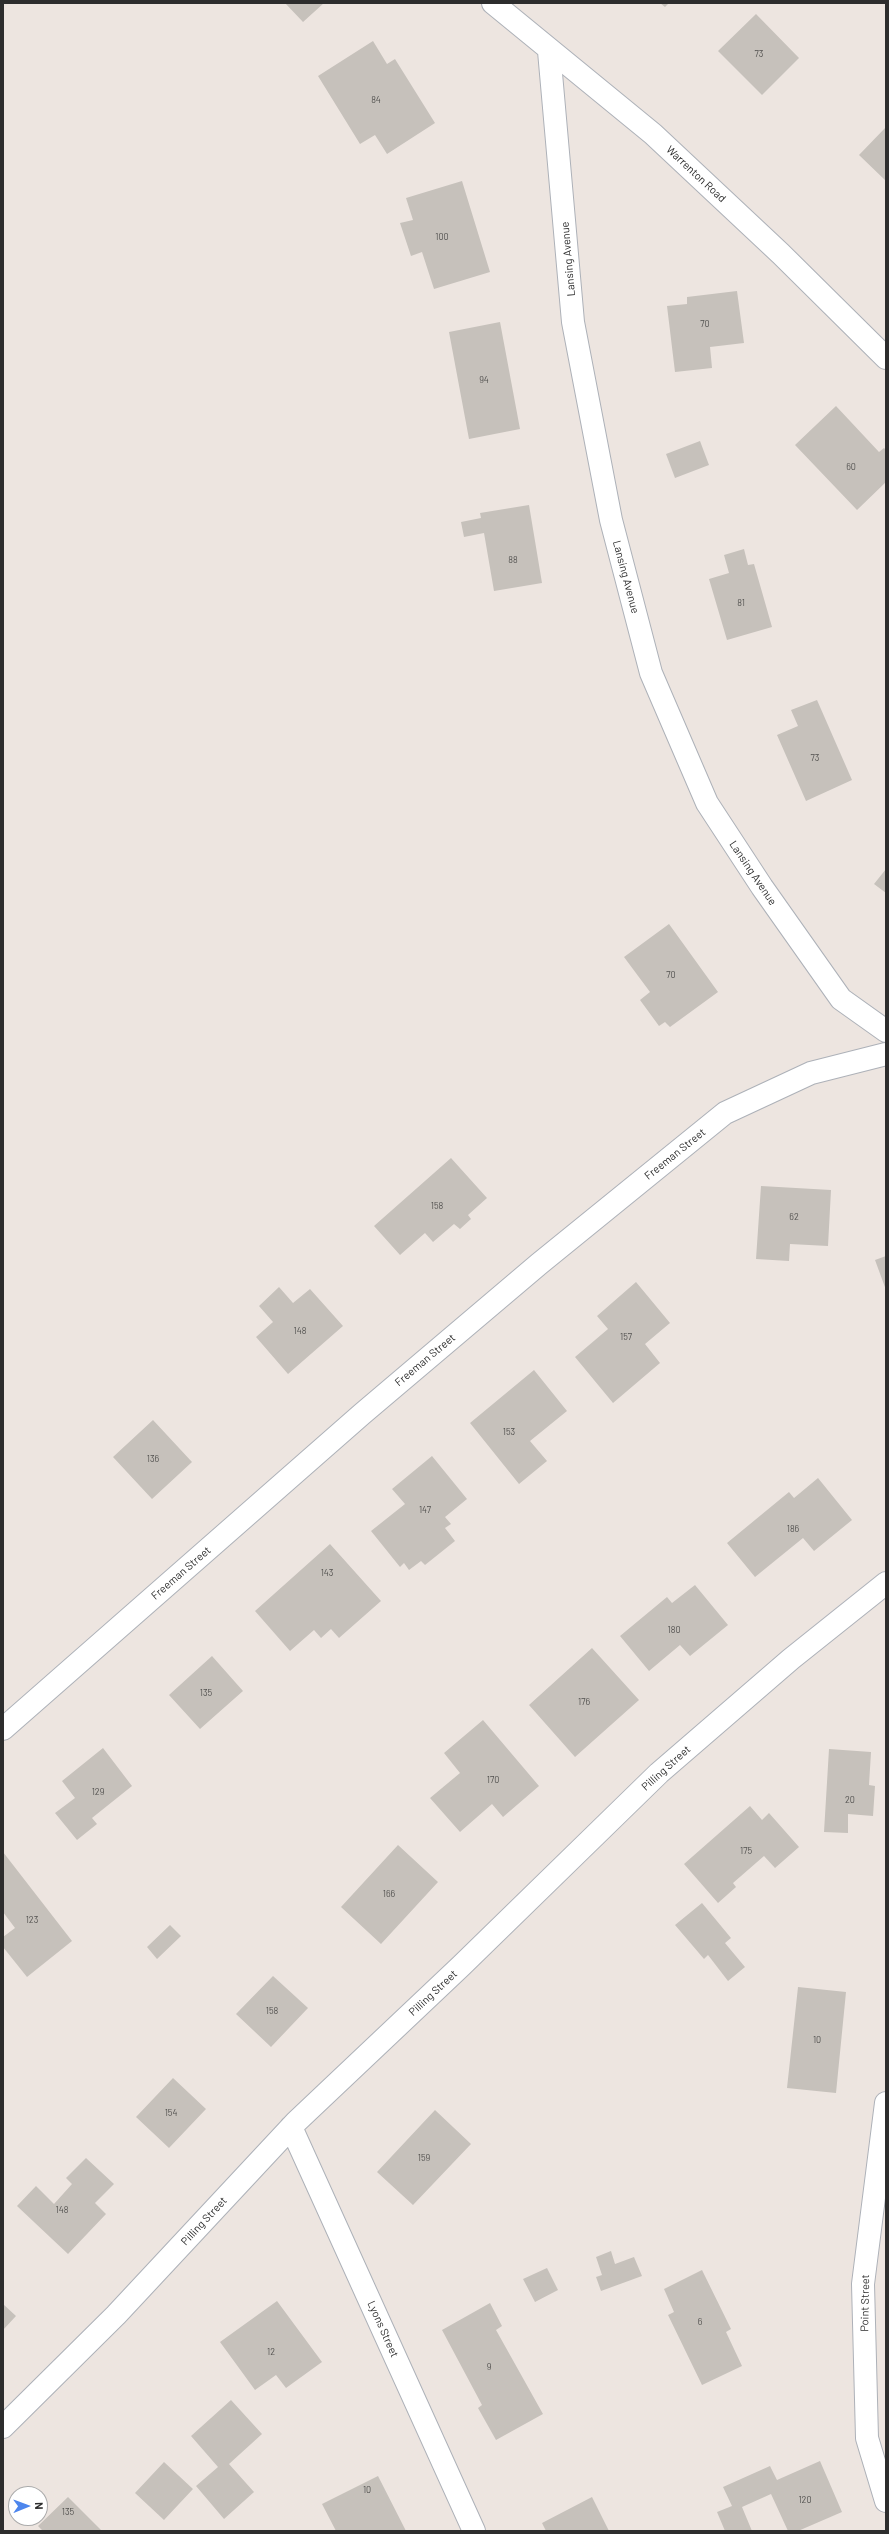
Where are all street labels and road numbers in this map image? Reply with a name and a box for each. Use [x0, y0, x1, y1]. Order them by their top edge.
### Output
street label: Warrenton Road [663, 143, 729, 205]
street label: Lansing Avenue [558, 221, 578, 297]
street label: Lansing Avenue [610, 539, 642, 615]
street label: Lansing Avenue [727, 838, 779, 908]
street label: Freeman Street [642, 1125, 708, 1183]
street label: Freeman Street [392, 1331, 458, 1389]
street label: Freeman Street [148, 1544, 214, 1602]
street label: Pilling Street [639, 1743, 693, 1793]
street label: Pilling Street [406, 1967, 460, 2019]
street label: Pilling Street [178, 2194, 230, 2248]
street label: Point Street [858, 2274, 872, 2332]
street label: Lyons Street [365, 2299, 401, 2359]

